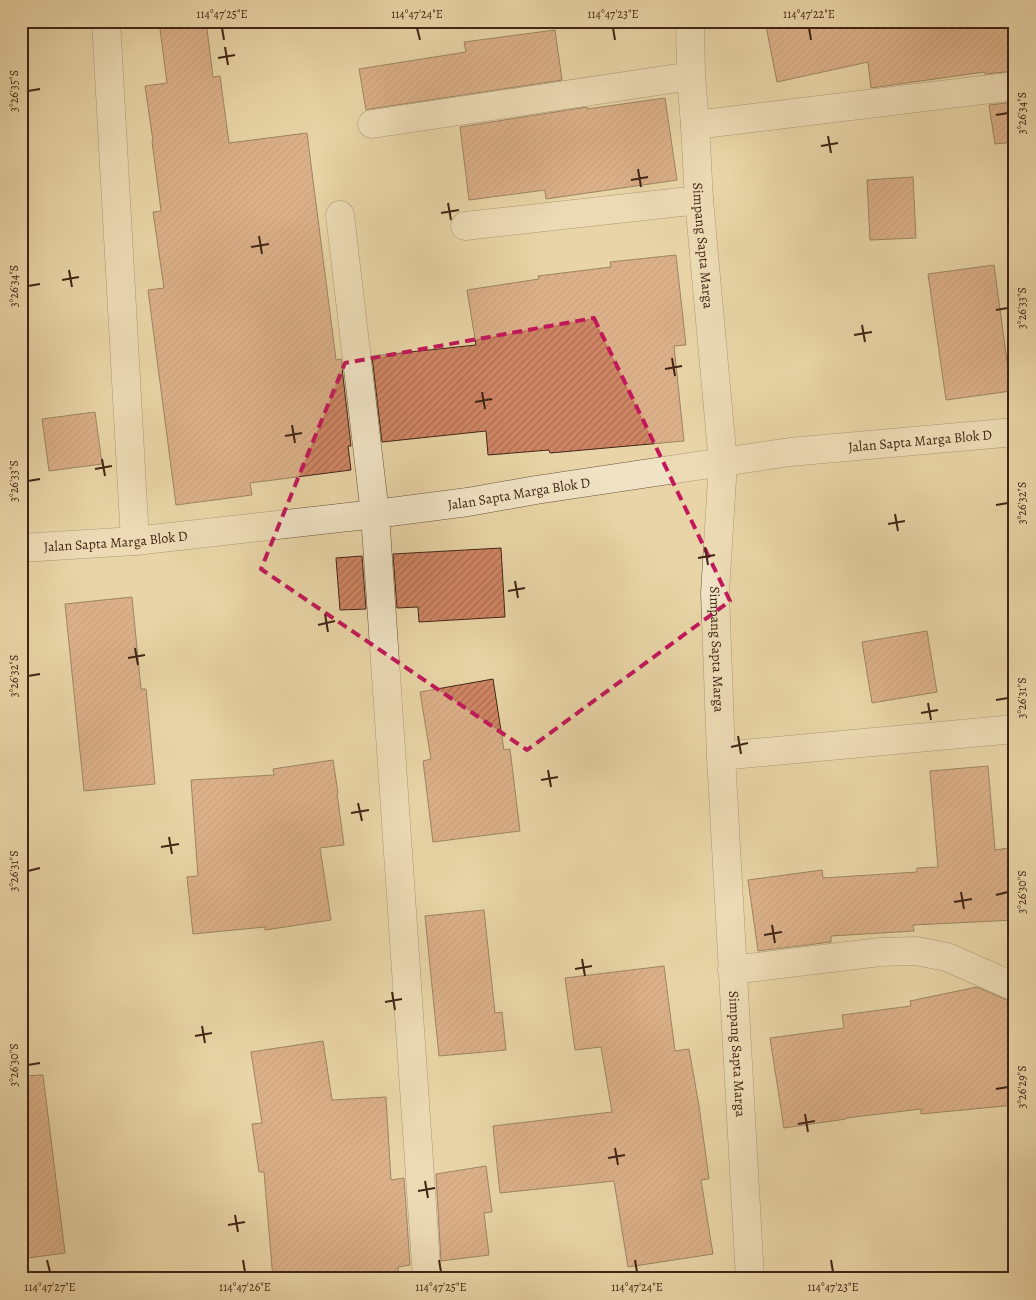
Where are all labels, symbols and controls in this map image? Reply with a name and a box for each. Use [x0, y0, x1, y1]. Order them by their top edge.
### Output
text: 114°47'25"E [196, 6, 248, 22]
text: 114°47'24"E [391, 6, 443, 22]
text: 114°47'23"E [587, 6, 639, 22]
text: 114°47'22"E [783, 6, 835, 22]
text: 3°26'35"S [6, 70, 22, 112]
text: 3°26'34"S [1014, 92, 1030, 134]
street label: Simpang Sapta Marga [689, 182, 718, 310]
text: 3°26'34"S [6, 265, 22, 307]
text: 3°26'33"S [1014, 287, 1030, 329]
street label: Jalan Sapta Marga Blok D [847, 425, 993, 456]
text: 3°26'33"S [6, 460, 22, 502]
street label: Jalan Sapta Marga Blok D [446, 473, 592, 514]
text: 3°26'32"S [1014, 482, 1030, 524]
street label: Jalan Sapta Marga Blok D [43, 526, 189, 556]
street label: Simpang Sapta Marga [705, 586, 729, 713]
text: 3°26'32"S [6, 655, 22, 697]
text: 3°26'31"S [1014, 677, 1030, 719]
text: 3°26'31"S [6, 850, 22, 892]
text: 3°26'30"S [1014, 870, 1030, 914]
street label: Simpang Sapta Marga [725, 990, 751, 1118]
text: 3°26'30"S [6, 1043, 22, 1087]
text: 3°26'29"S [1014, 1065, 1030, 1109]
text: 114°47'27"E [24, 1279, 76, 1295]
text: 114°47'26"E [219, 1279, 271, 1295]
text: 114°47'25"E [415, 1279, 467, 1295]
text: 114°47'24"E [611, 1279, 663, 1295]
text: 114°47'23"E [807, 1279, 859, 1295]

